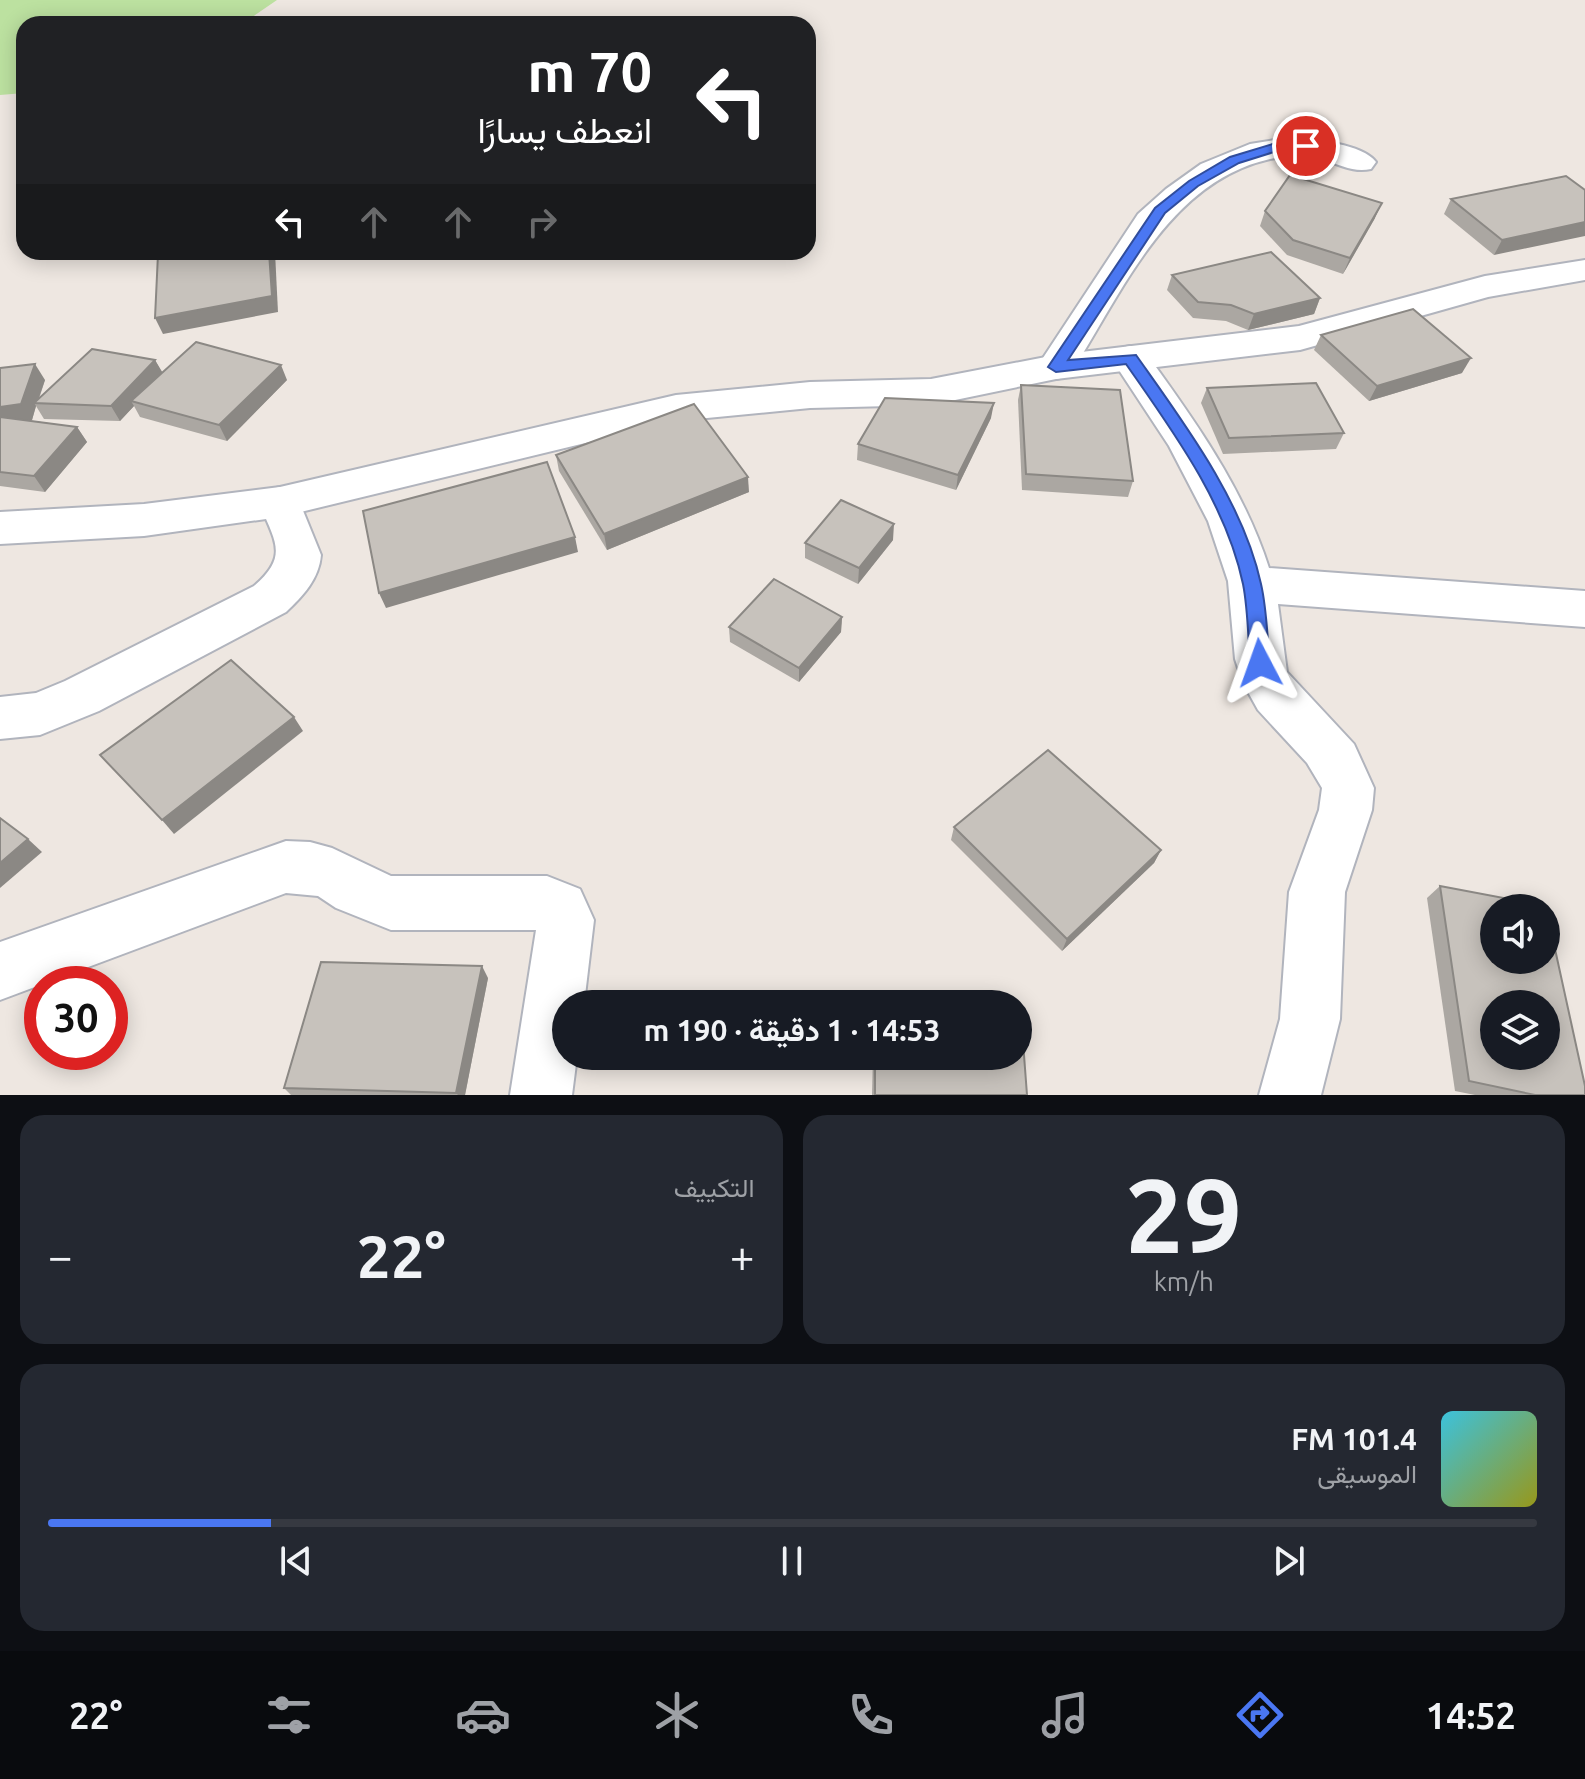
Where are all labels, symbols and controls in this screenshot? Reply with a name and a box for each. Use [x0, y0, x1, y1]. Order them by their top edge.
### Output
text: 70 m [527, 40, 652, 103]
icon: left [680, 48, 784, 152]
text: انعطف يسارًا [478, 109, 652, 150]
pin [1272, 112, 1340, 180]
icon: arrive [1284, 124, 1328, 168]
icon: left [268, 200, 312, 244]
icon: ahead [352, 200, 396, 244]
icon: ahead [436, 200, 480, 244]
icon: right [520, 200, 564, 244]
position arrow [1218, 621, 1302, 705]
map controls [1480, 894, 1560, 1070]
button: sound [1480, 894, 1560, 974]
speed limit sign: 30 [24, 966, 128, 1070]
button: layers [1480, 990, 1560, 1070]
text: 14:53 · 1 دقيقة · 190 m [644, 1013, 940, 1047]
text: 29 [1125, 1156, 1242, 1273]
text: التكييف [674, 1173, 755, 1202]
text: 22° [357, 1222, 446, 1289]
text: − [48, 1231, 73, 1280]
text: + [730, 1231, 755, 1280]
text: km/h [1154, 1267, 1214, 1296]
text: 101.4 FM [1291, 1422, 1417, 1456]
text: الموسيقى [1317, 1459, 1417, 1488]
icon: previous [274, 1539, 318, 1583]
icon: pause [770, 1539, 814, 1583]
icon: next [1267, 1539, 1311, 1583]
icon: filters [261, 1687, 317, 1743]
icon: car [455, 1687, 511, 1743]
icon: climate [649, 1687, 705, 1743]
icon: phone [843, 1687, 899, 1743]
icon: music [1037, 1687, 1093, 1743]
icon: directions [1232, 1687, 1288, 1743]
text: 22° [69, 1695, 123, 1736]
text: 14:52 [1426, 1695, 1516, 1736]

